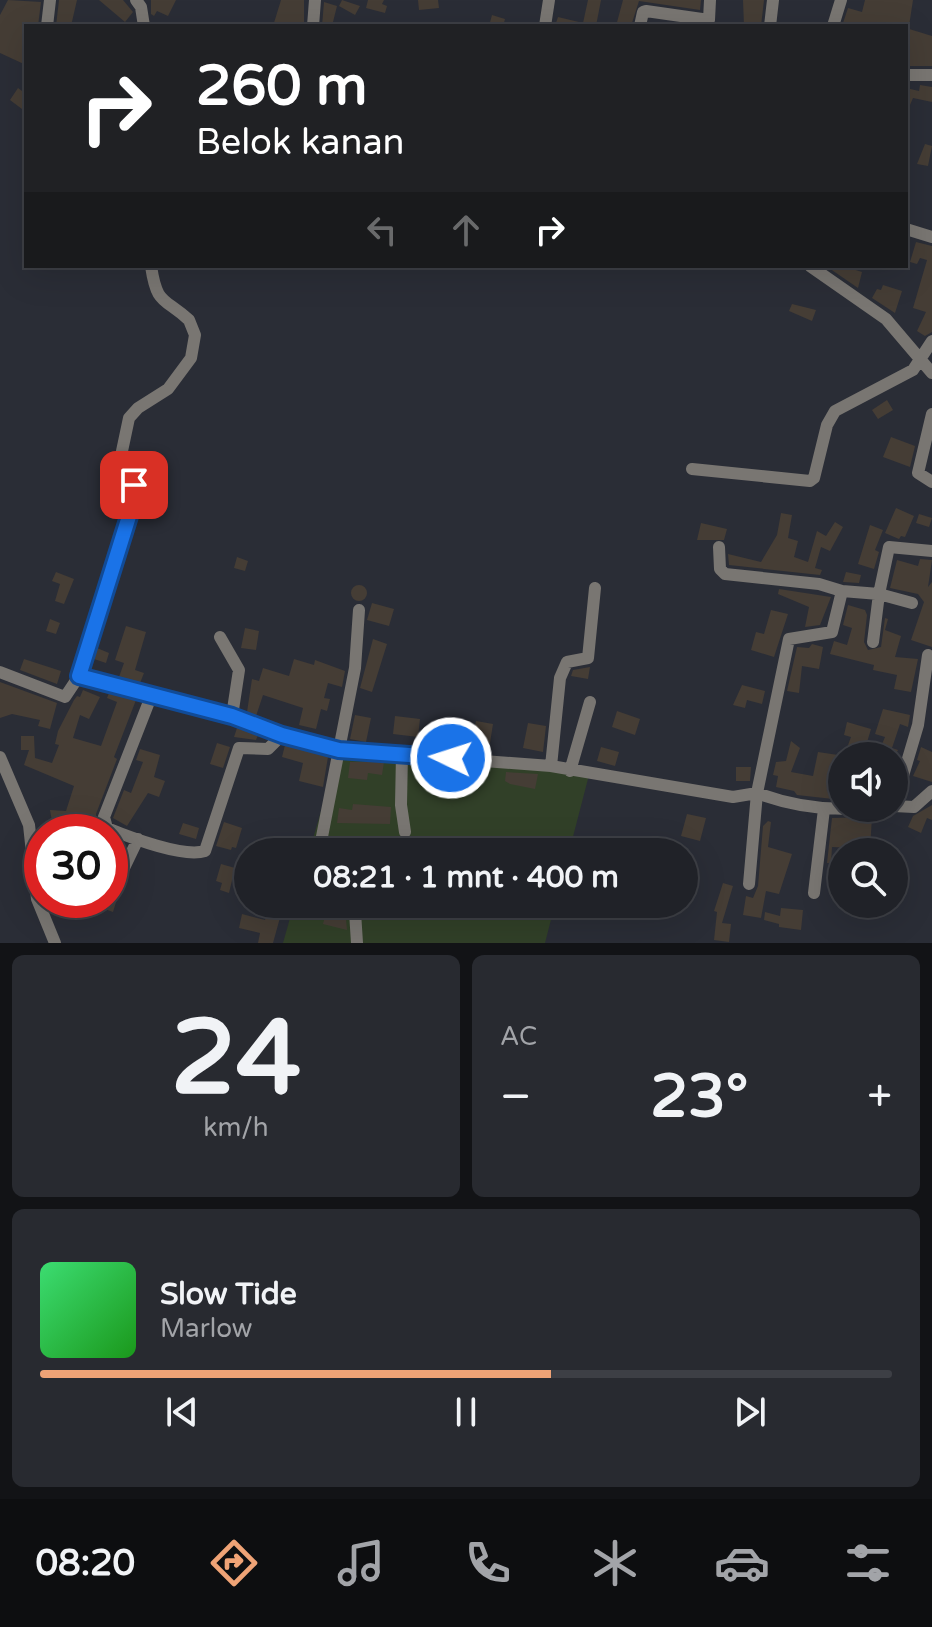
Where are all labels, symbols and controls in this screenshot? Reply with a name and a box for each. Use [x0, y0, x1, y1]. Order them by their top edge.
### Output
text: 260 m [196, 53, 367, 120]
icon: right [64, 56, 168, 160]
text: Belok kanan [196, 121, 405, 164]
icon: left [360, 208, 404, 252]
icon: ahead [444, 208, 488, 252]
icon: right [528, 208, 572, 252]
pin [100, 451, 168, 519]
icon: arrive [112, 463, 156, 507]
position arrow [409, 716, 493, 800]
map controls [828, 742, 908, 918]
button: sound [828, 742, 908, 822]
speed limit sign: 30 [24, 814, 128, 918]
button: search [828, 838, 908, 918]
text: 08:21 · 1 mnt · 400 m [313, 859, 619, 896]
text: 24 [171, 997, 301, 1122]
text: AC [500, 1021, 537, 1052]
text: 23° [650, 1061, 748, 1133]
text: − [500, 1071, 531, 1124]
text: + [867, 1071, 892, 1124]
text: km/h [203, 1112, 269, 1143]
text: Slow Tide [160, 1276, 297, 1313]
text: Marlow [160, 1313, 252, 1344]
icon: previous [160, 1390, 204, 1434]
icon: pause [444, 1390, 488, 1434]
icon: next [728, 1390, 772, 1434]
icon: directions [206, 1535, 262, 1591]
icon: music [333, 1535, 389, 1591]
icon: phone [460, 1535, 516, 1591]
icon: climate [587, 1535, 643, 1591]
icon: car [714, 1535, 770, 1591]
icon: filters [840, 1535, 896, 1591]
text: 08:20 [35, 1542, 135, 1585]

